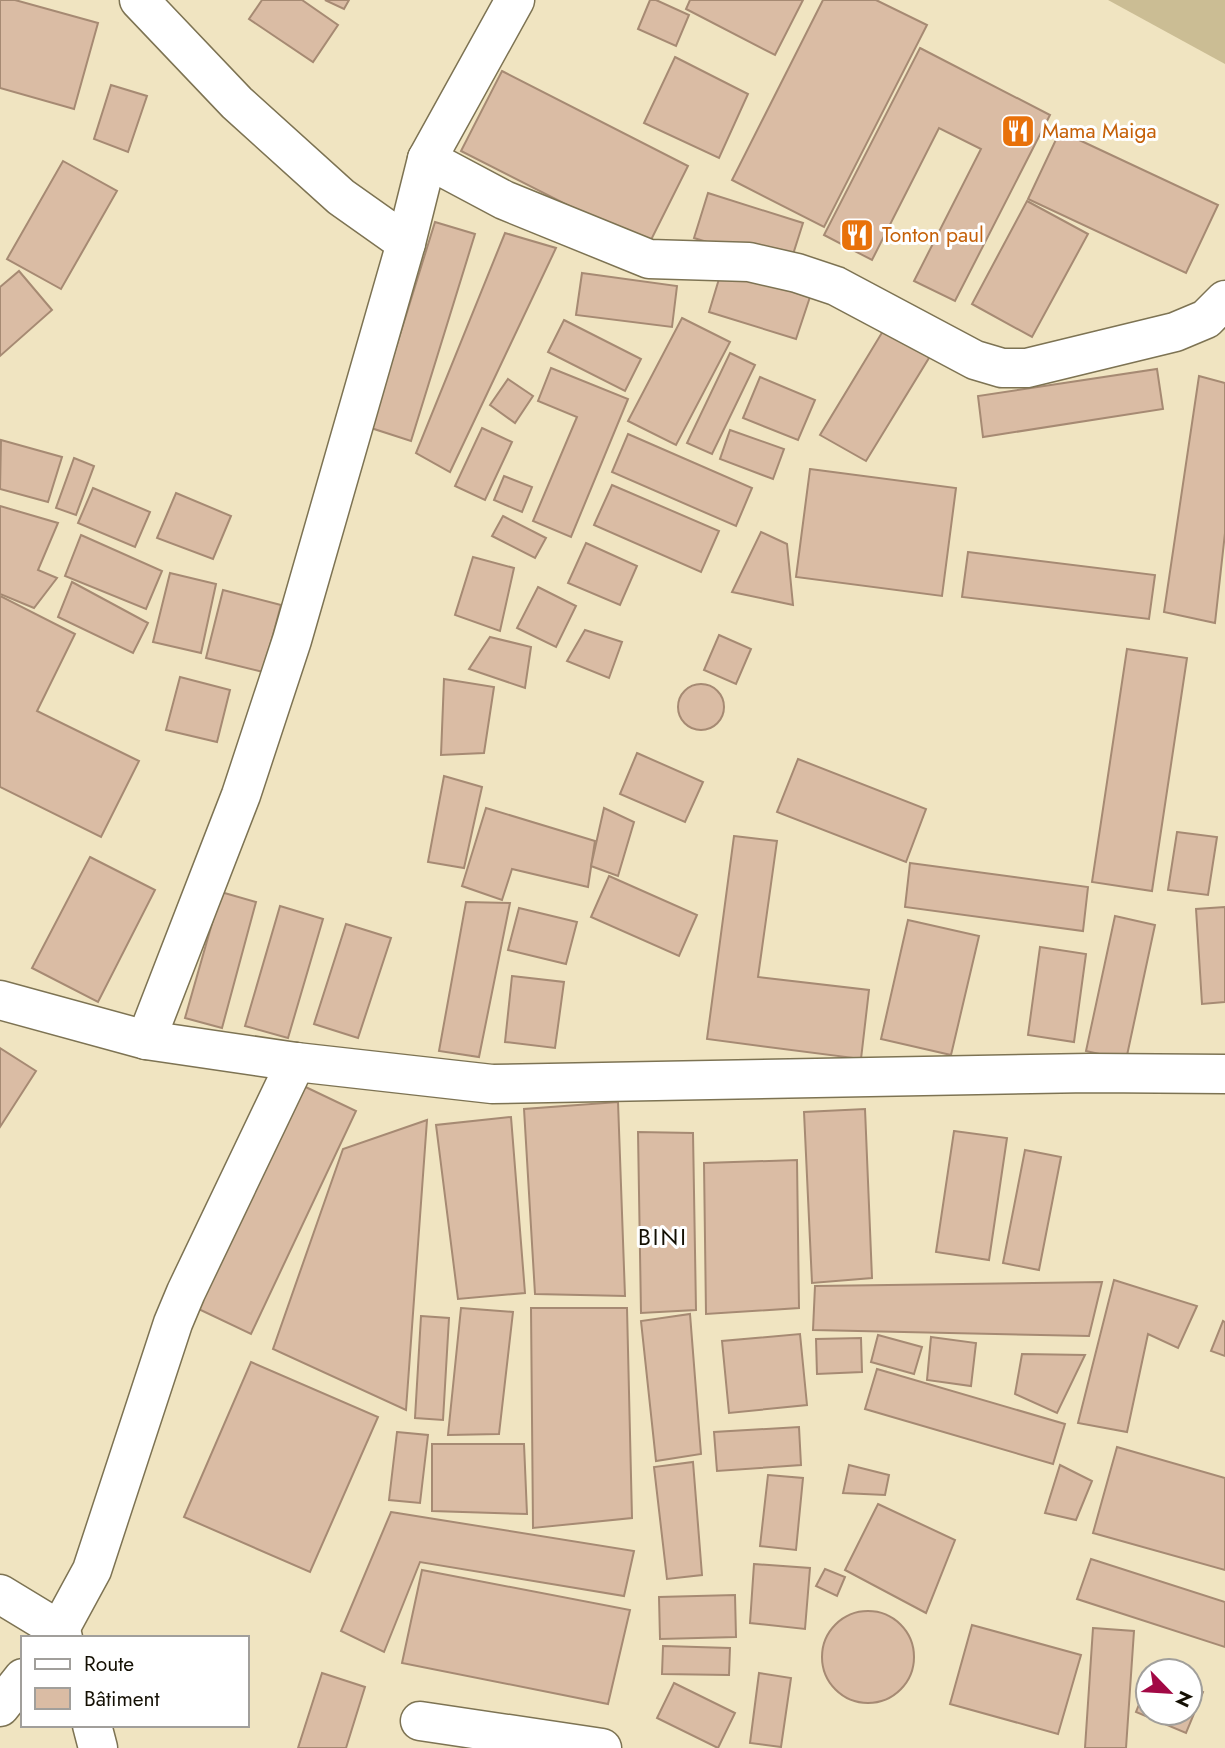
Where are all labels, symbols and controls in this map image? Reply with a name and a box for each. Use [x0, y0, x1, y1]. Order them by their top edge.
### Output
restaurant icon: Mama Maiga [999, 112, 1037, 150]
place label: Mama Maiga [1042, 116, 1157, 146]
restaurant icon: Tonton paul [838, 216, 876, 254]
place label: Tonton paul [882, 220, 984, 250]
district label: BINI [638, 1220, 688, 1254]
legend [21, 1636, 248, 1727]
text: Route [84, 1649, 134, 1679]
north arrow [1134, 1657, 1204, 1727]
text: Bâtiment [84, 1684, 160, 1714]
text: N [1169, 1686, 1199, 1712]

